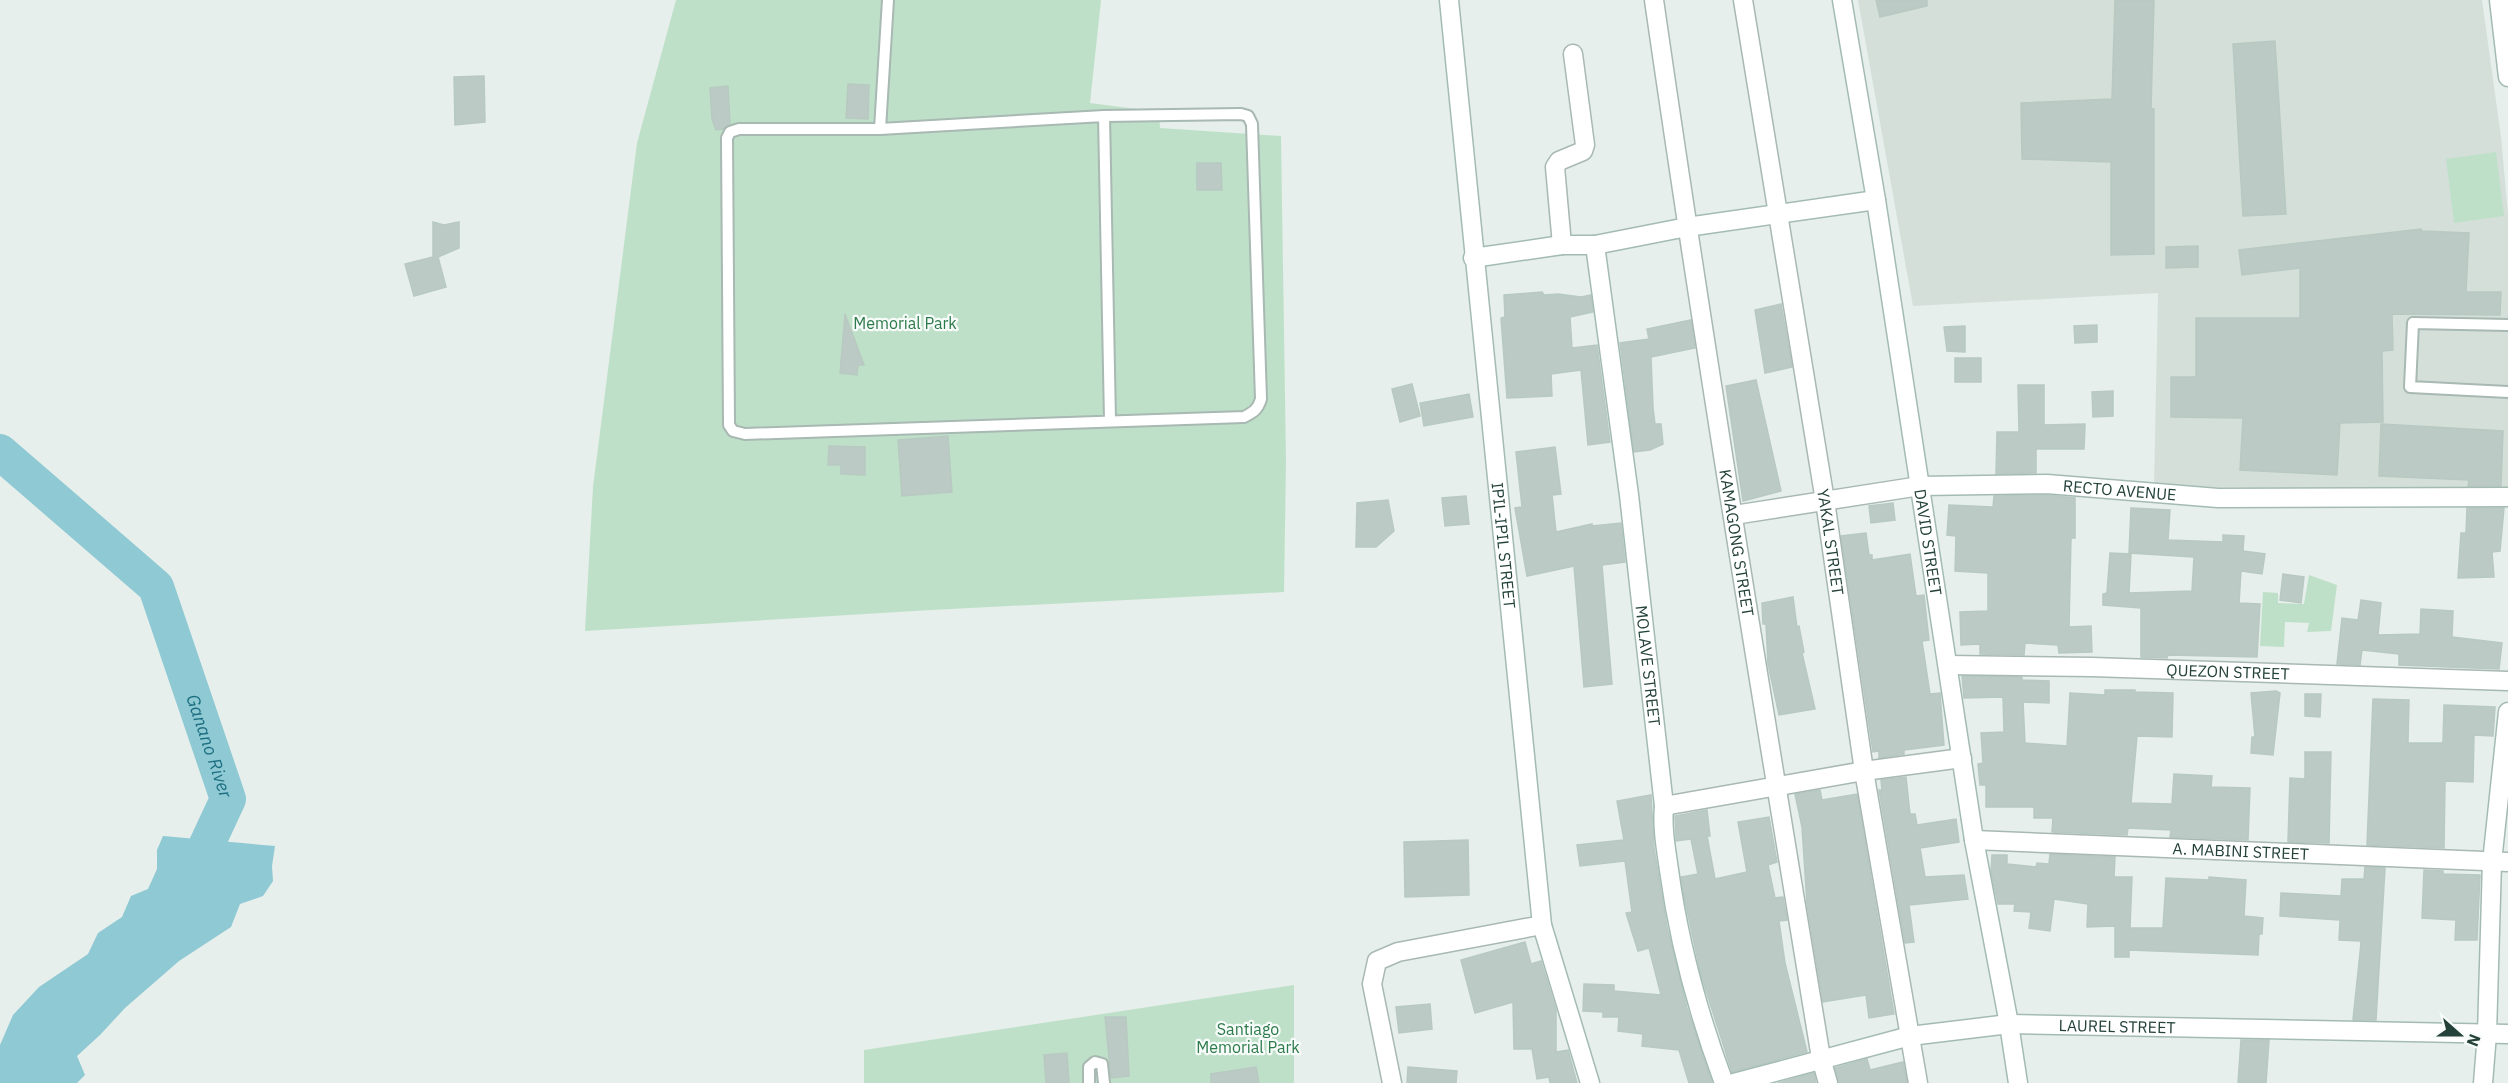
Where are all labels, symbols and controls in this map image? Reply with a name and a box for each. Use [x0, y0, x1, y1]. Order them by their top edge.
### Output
park label: Memorial Park [853, 313, 957, 333]
street label: KAMAGONG STREET [1715, 468, 1759, 618]
street label: RECTO AVENUE [2062, 475, 2177, 505]
street label: IPIL-IPIL STREET [1488, 481, 1520, 609]
street label: YAKAL STREET [1813, 487, 1848, 596]
street label: DAVID STREET [1910, 488, 1946, 597]
street label: MOLAVE STREET [1631, 604, 1665, 727]
street label: QUEZON STREET [2166, 660, 2290, 684]
water label: Ganano River [182, 691, 238, 801]
street label: A. MABINI STREET [2172, 838, 2309, 864]
north arrow [2430, 1005, 2490, 1065]
street label: LAUREL STREET [2058, 1015, 2176, 1037]
park label: Santiago Memorial Park [1196, 1019, 1300, 1057]
text: N [2463, 1031, 2485, 1049]

